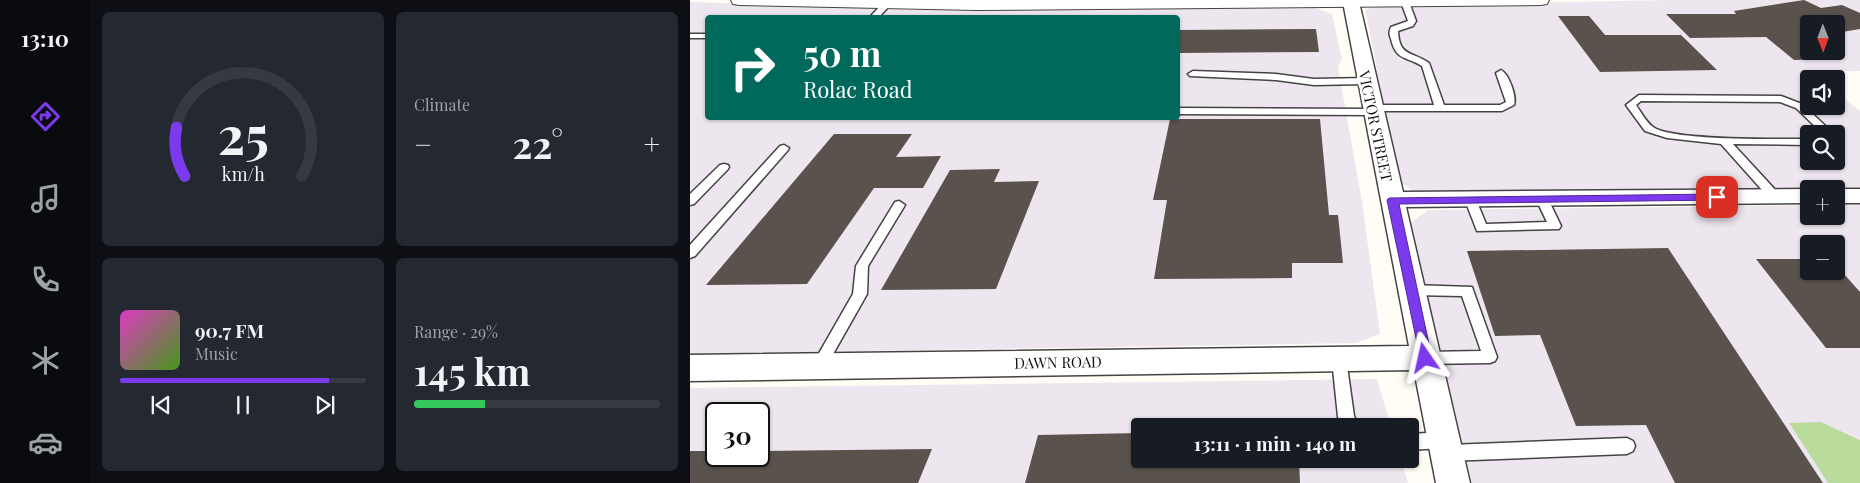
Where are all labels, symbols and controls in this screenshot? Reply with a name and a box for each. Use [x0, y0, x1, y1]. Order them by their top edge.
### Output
north arrow [1800, 15, 1845, 60]
map controls [1800, 15, 1845, 280]
text: 13:10 [21, 23, 69, 53]
text: 50 m [803, 29, 881, 76]
icon: right [720, 35, 785, 100]
street label: VICTOR STREET [1354, 68, 1398, 183]
button: sound [1800, 70, 1845, 115]
text: Rolac Road [803, 74, 913, 104]
text: Climate [414, 94, 470, 115]
icon: directions [28, 99, 63, 134]
text: 25 [217, 99, 269, 168]
text: 22° [513, 118, 563, 169]
text: − [414, 125, 432, 162]
text: + [644, 125, 660, 162]
button: search [1800, 125, 1845, 170]
text: km/h [222, 162, 265, 185]
pin [1696, 176, 1738, 218]
button: + [1800, 180, 1845, 225]
icon: music [28, 181, 63, 216]
icon: arrive [1703, 183, 1731, 211]
button: − [1800, 235, 1845, 280]
icon: phone [28, 262, 63, 297]
text: 90.7 FM [195, 317, 264, 343]
text: Range · 29% [414, 321, 498, 342]
position arrow [1398, 331, 1450, 383]
icon: climate [28, 343, 63, 378]
text: Music [195, 343, 238, 364]
text: 145 km [414, 345, 530, 396]
street label: DAWN ROAD [1014, 351, 1102, 373]
icon: previous [147, 391, 175, 419]
icon: pause [229, 391, 257, 419]
icon: next [311, 391, 339, 419]
speed limit sign: 30 [705, 402, 770, 467]
icon: car [28, 425, 63, 460]
text: 13:11 · 1 min · 140 m [1194, 430, 1356, 456]

